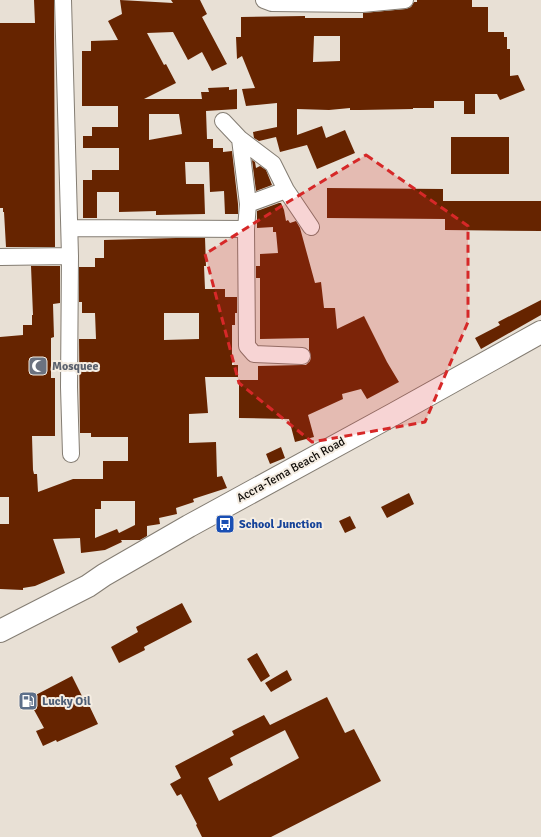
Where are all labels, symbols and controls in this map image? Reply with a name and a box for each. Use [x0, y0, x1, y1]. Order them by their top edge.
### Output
mosque icon: Mosquee [27, 355, 49, 377]
place label: Mosquee [52, 359, 99, 374]
street label: Accra-Tema Beach Road [234, 434, 348, 506]
bus stop icon: School Junction [214, 513, 236, 535]
place label: School Junction [239, 517, 323, 532]
fuel station icon: Lucky Oil [17, 690, 39, 712]
place label: Lucky Oil [42, 694, 91, 709]

